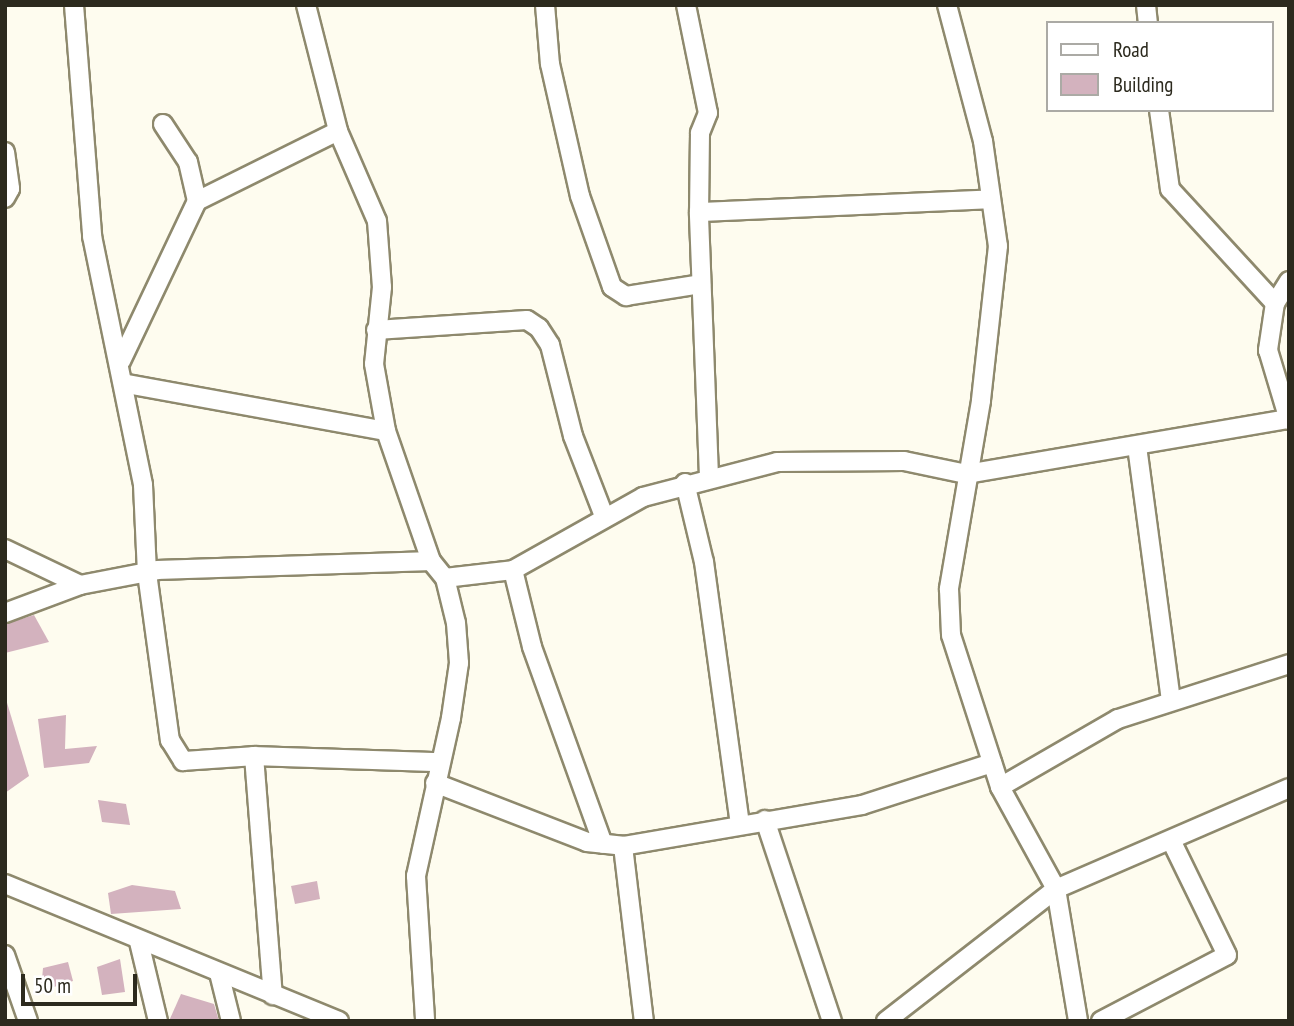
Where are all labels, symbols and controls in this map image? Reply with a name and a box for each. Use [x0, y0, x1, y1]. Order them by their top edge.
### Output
legend [1046, 21, 1273, 112]
text: Road [1113, 36, 1149, 63]
text: Building [1113, 71, 1173, 98]
scale bar [24, 960, 140, 1004]
text: 50 m [34, 972, 71, 999]

